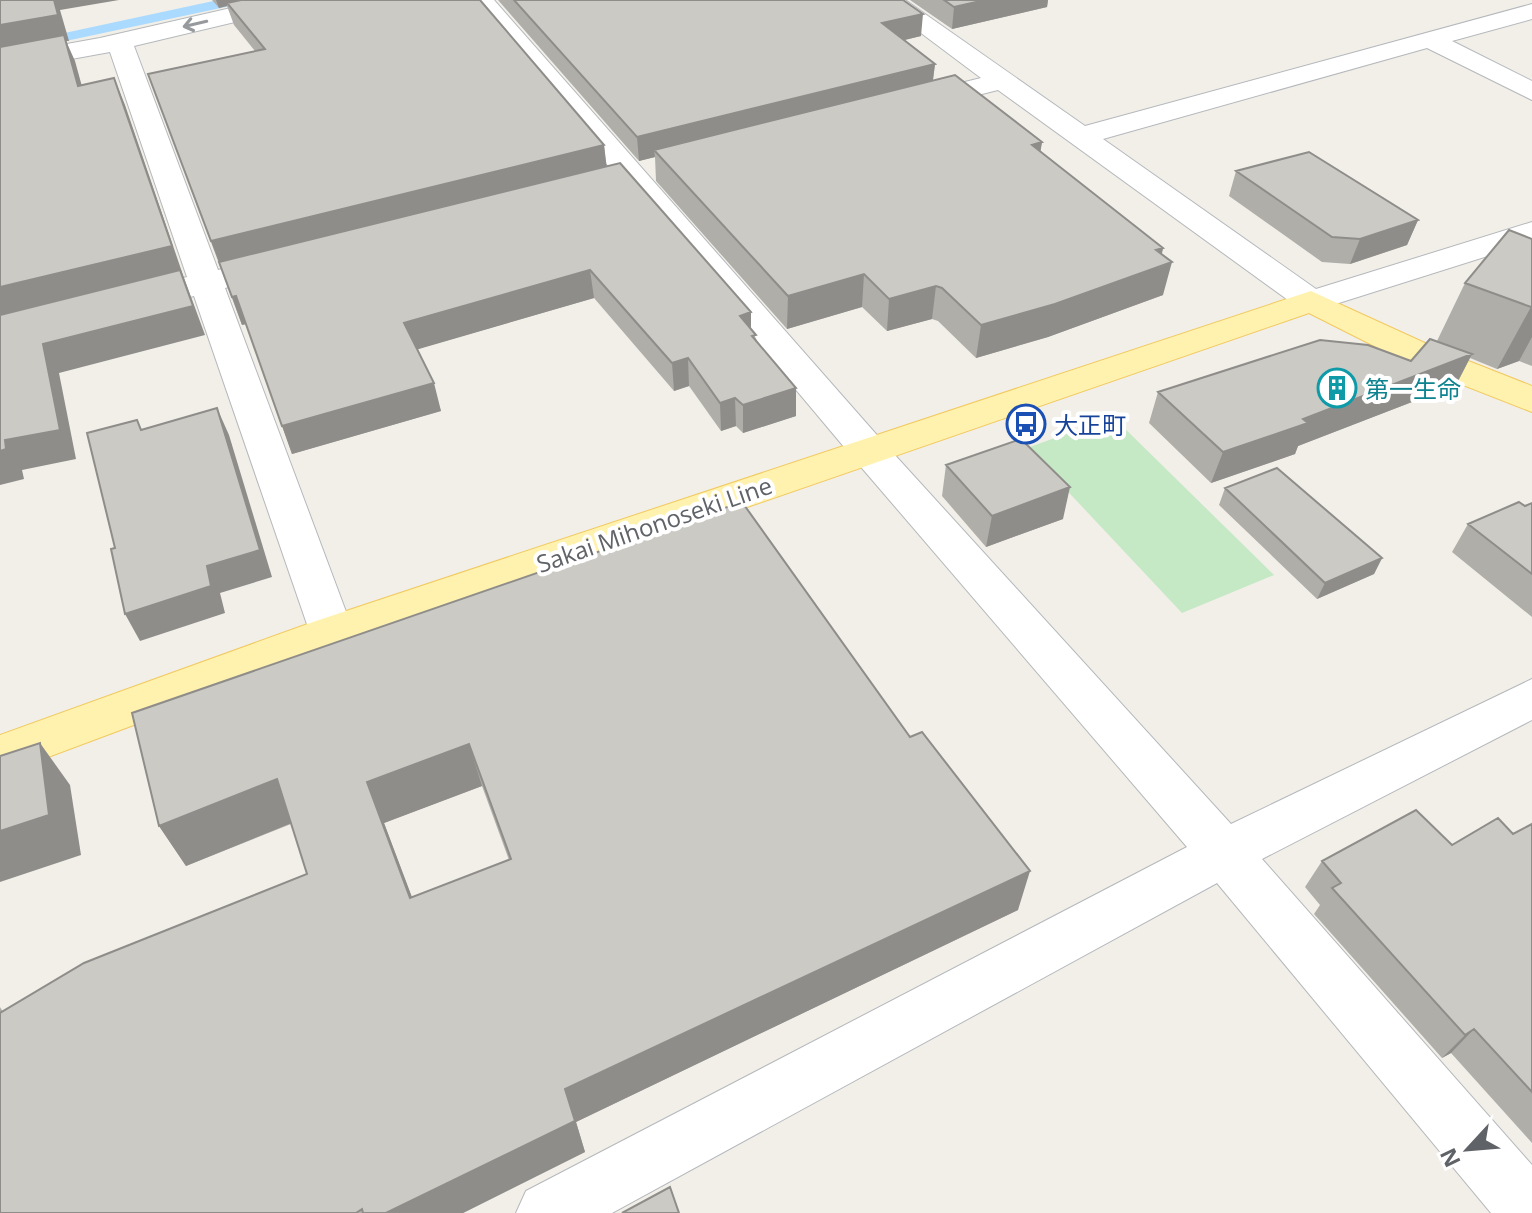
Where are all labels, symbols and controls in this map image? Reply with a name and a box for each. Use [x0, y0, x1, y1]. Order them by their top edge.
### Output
one-way arrow [183, 17, 208, 32]
building icon: 第一生命 [1316, 367, 1358, 409]
place label: 第一生命 [1365, 372, 1461, 405]
bus stop icon: 大正町 [1005, 403, 1047, 445]
place label: 大正町 [1054, 408, 1126, 441]
street label: Sakai Mihonoseki Line [532, 468, 776, 580]
north arrow [1428, 1109, 1508, 1189]
text: N [1432, 1144, 1467, 1173]

